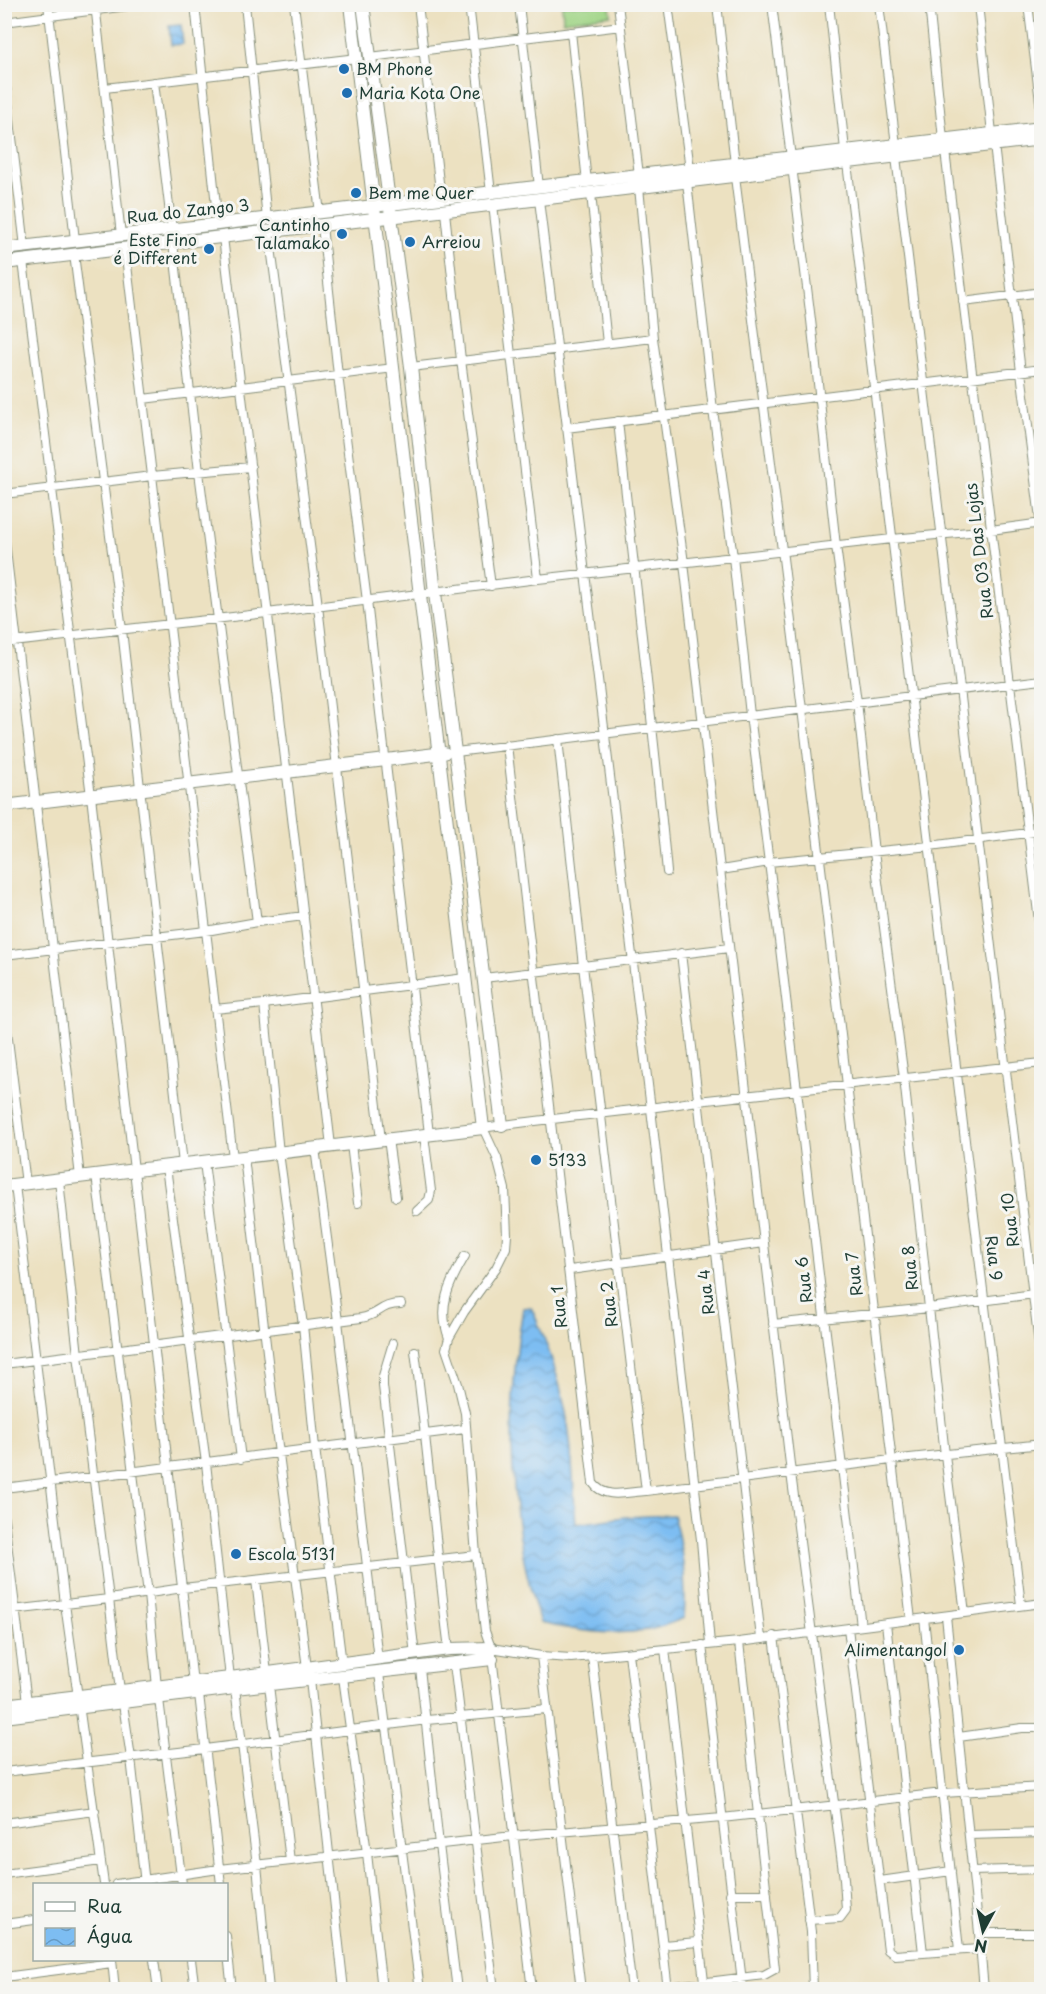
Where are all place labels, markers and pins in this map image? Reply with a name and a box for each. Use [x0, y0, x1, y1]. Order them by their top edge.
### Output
place label: BM Phone [356, 56, 433, 80]
marker: BM Phone [337, 62, 351, 76]
place label: Maria Kota One [359, 80, 481, 104]
marker: Maria Kota One [340, 86, 354, 100]
place label: Bem me Quer [368, 180, 474, 204]
marker: Bem me Quer [349, 186, 363, 200]
place label: Cantinho Talamako [254, 212, 330, 254]
place label: Este Fino é Different [114, 227, 197, 269]
marker: Cantinho Talamako [335, 227, 349, 241]
place label: Arreiou [422, 229, 481, 253]
marker: Arreiou [403, 235, 417, 249]
marker: Este Fino é Different [202, 242, 216, 256]
place label: 5133 [548, 1147, 587, 1171]
marker: 5133 [529, 1153, 543, 1167]
place label: Escola 5131 [248, 1541, 335, 1565]
marker: Escola 5131 [229, 1547, 243, 1561]
place label: Alimentangol [844, 1637, 947, 1661]
marker: Alimentangol [952, 1643, 966, 1657]

